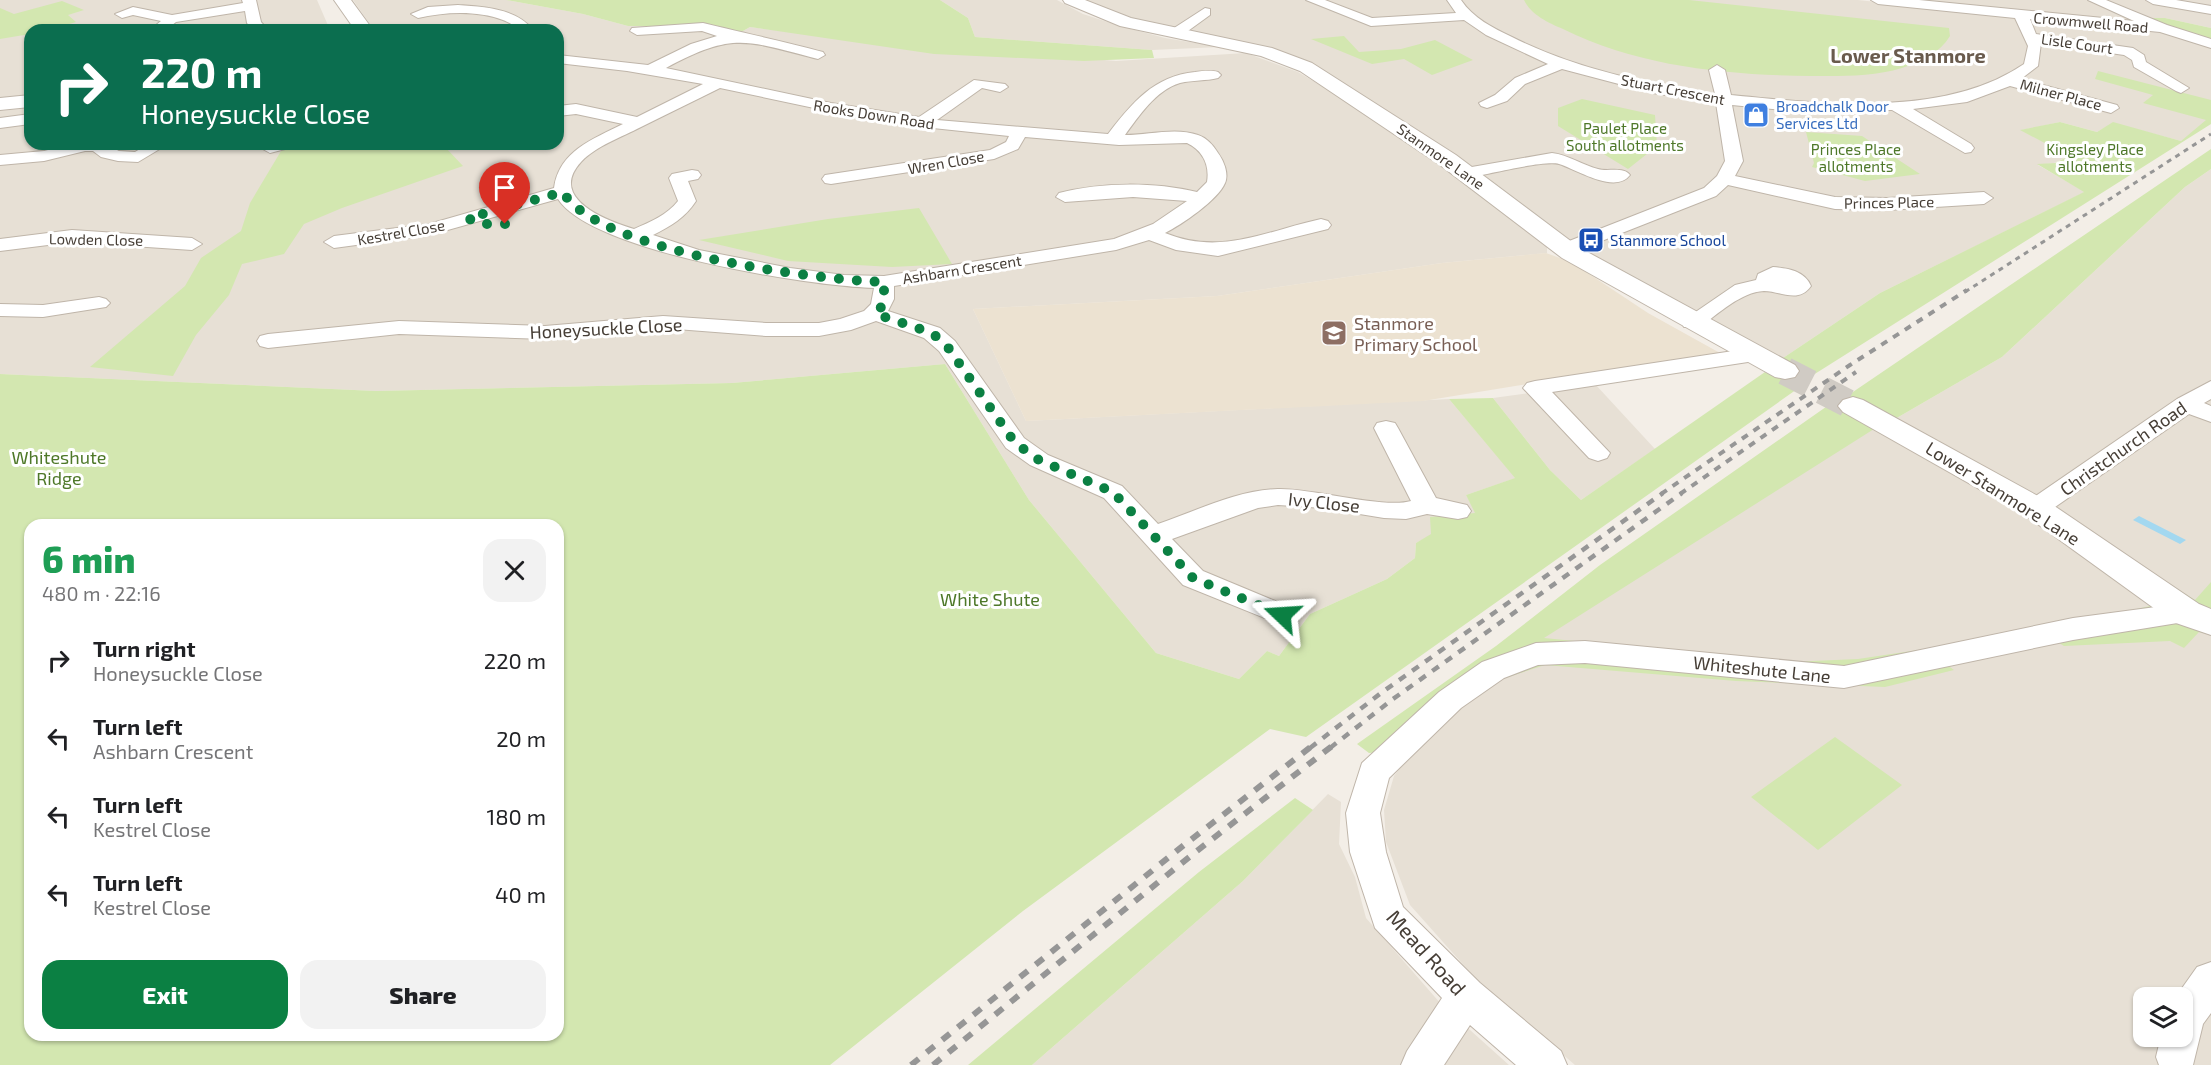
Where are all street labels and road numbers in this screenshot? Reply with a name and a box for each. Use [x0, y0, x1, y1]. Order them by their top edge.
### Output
street label: Crowmwell Road [2033, 8, 2149, 36]
street label: Lisle Court [2040, 29, 2114, 57]
street label: Stuart Crescent [1619, 70, 1727, 108]
street label: Milner Place [2018, 74, 2104, 114]
street label: Rooks Down Road [812, 96, 936, 132]
street label: Stanmore Lane [1394, 119, 1488, 193]
street label: Wren Close [906, 146, 986, 178]
street label: Princes Place [1844, 192, 1934, 212]
street label: Kestrel Close [356, 215, 446, 249]
street label: Lowden Close [49, 229, 143, 249]
street label: Ashbarn Crescent [901, 251, 1023, 287]
street label: Honeysuckle Close [529, 313, 683, 343]
street label: Christchurch Road [2055, 396, 2191, 500]
street label: Lower Stanmore Lane [1922, 437, 2084, 549]
street label: Ivy Close [1287, 487, 1361, 517]
street label: Whiteshute Lane [1692, 651, 1832, 687]
street label: Mead Road [1382, 904, 1472, 1000]

